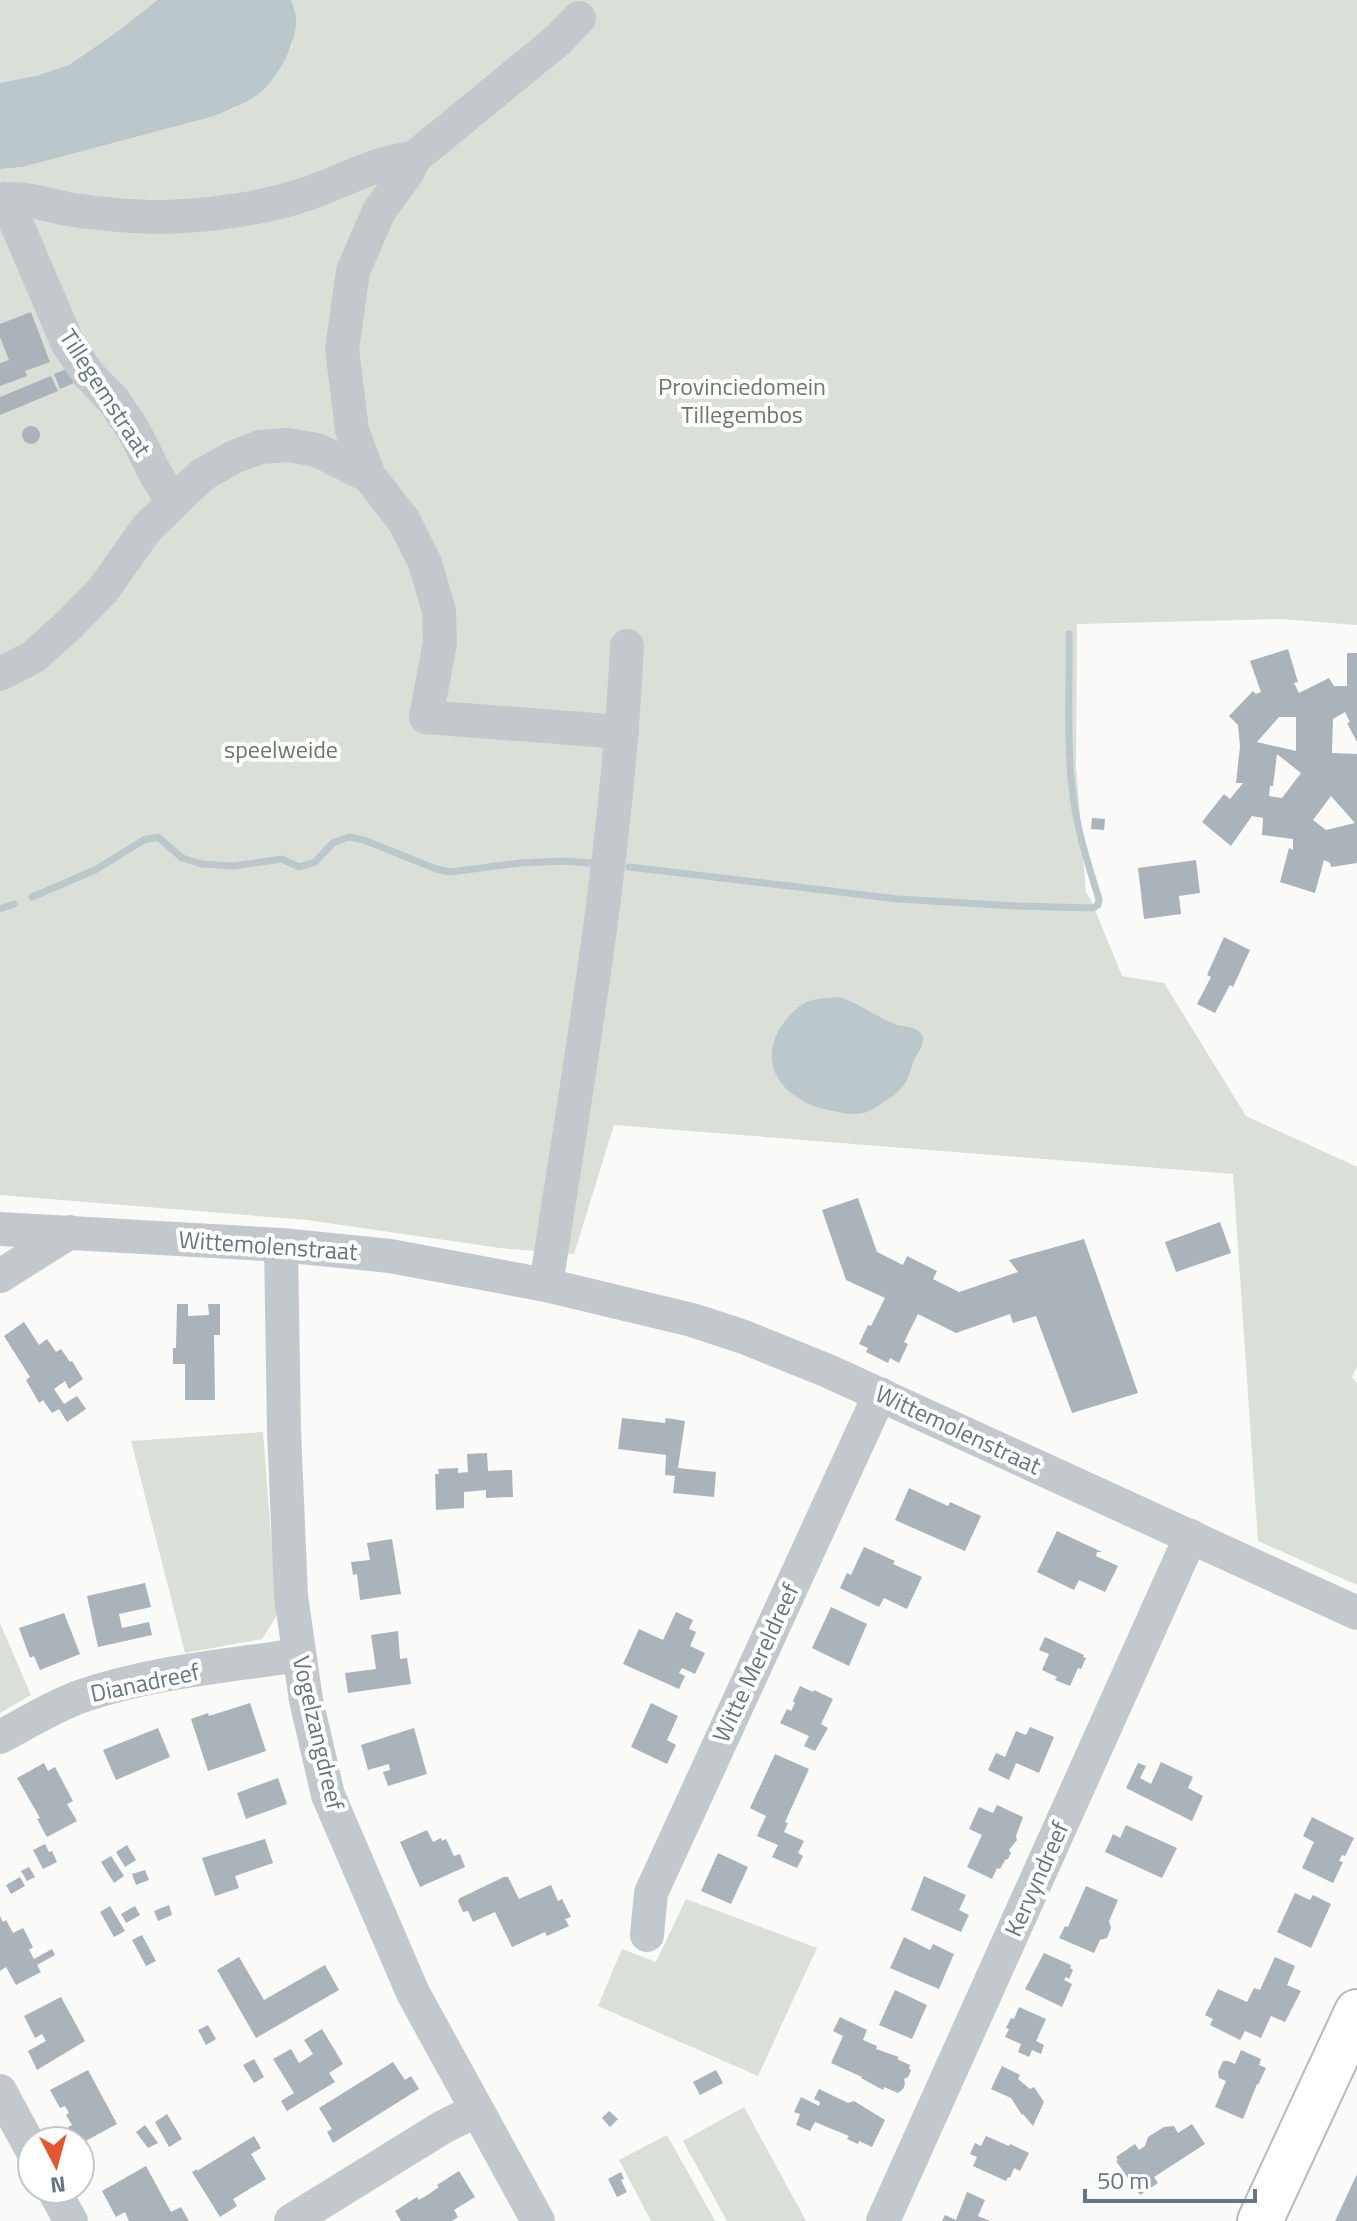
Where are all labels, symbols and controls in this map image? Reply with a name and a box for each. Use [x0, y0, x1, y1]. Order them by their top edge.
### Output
street label: Tillegemstraat [51, 321, 161, 464]
park label: Provinciedomein Tillegembos [658, 368, 826, 432]
park label: speelweide [224, 731, 338, 767]
street label: Wittemolenstraat [177, 1221, 359, 1269]
street label: Wittemolenstraat [870, 1375, 1048, 1484]
street label: Witte Mereldreef [703, 1577, 808, 1748]
street label: Vogelzangdreef [284, 1652, 354, 1813]
street label: Dianadreef [87, 1653, 203, 1711]
street label: Kervyndreef [995, 1815, 1078, 1942]
north arrow [16, 2125, 96, 2205]
scale bar [1085, 2153, 1255, 2203]
text: 50 m [1097, 2162, 1149, 2198]
text: N [49, 2167, 67, 2203]

